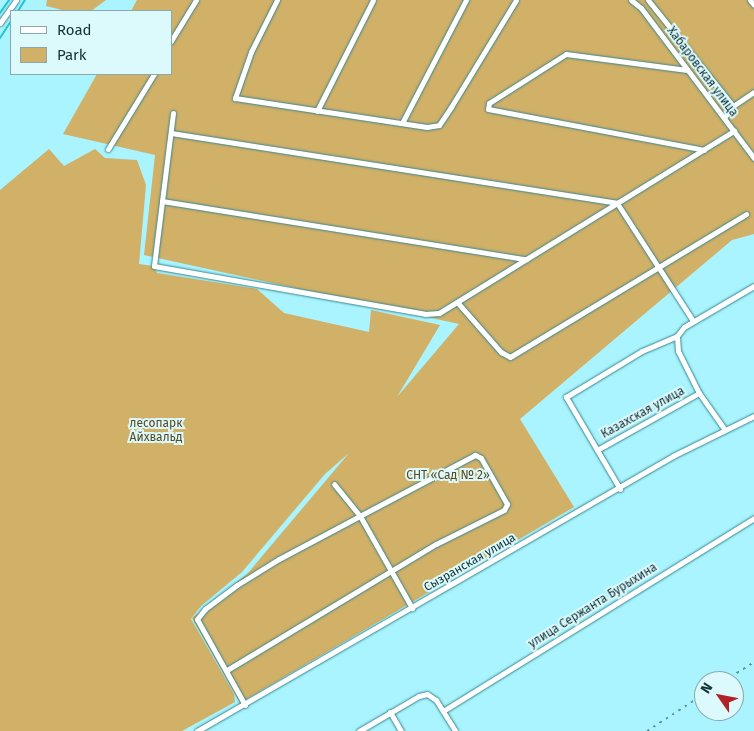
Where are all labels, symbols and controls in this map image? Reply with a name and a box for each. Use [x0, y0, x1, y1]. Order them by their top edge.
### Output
legend [10, 10, 172, 75]
text: Road [57, 21, 92, 39]
street label: Хабаровская улица [664, 24, 740, 120]
text: Park [57, 46, 87, 64]
street label: Казахская улица [599, 384, 687, 442]
park label: лесопарк Айхвальд [130, 417, 182, 445]
park label: СНТ «Сад № 2» [406, 469, 490, 483]
street label: Сызранская улица [422, 531, 518, 595]
street label: улица Сержанта Бурыхина [526, 560, 660, 652]
north arrow [694, 671, 744, 721]
text: N [697, 680, 716, 697]

